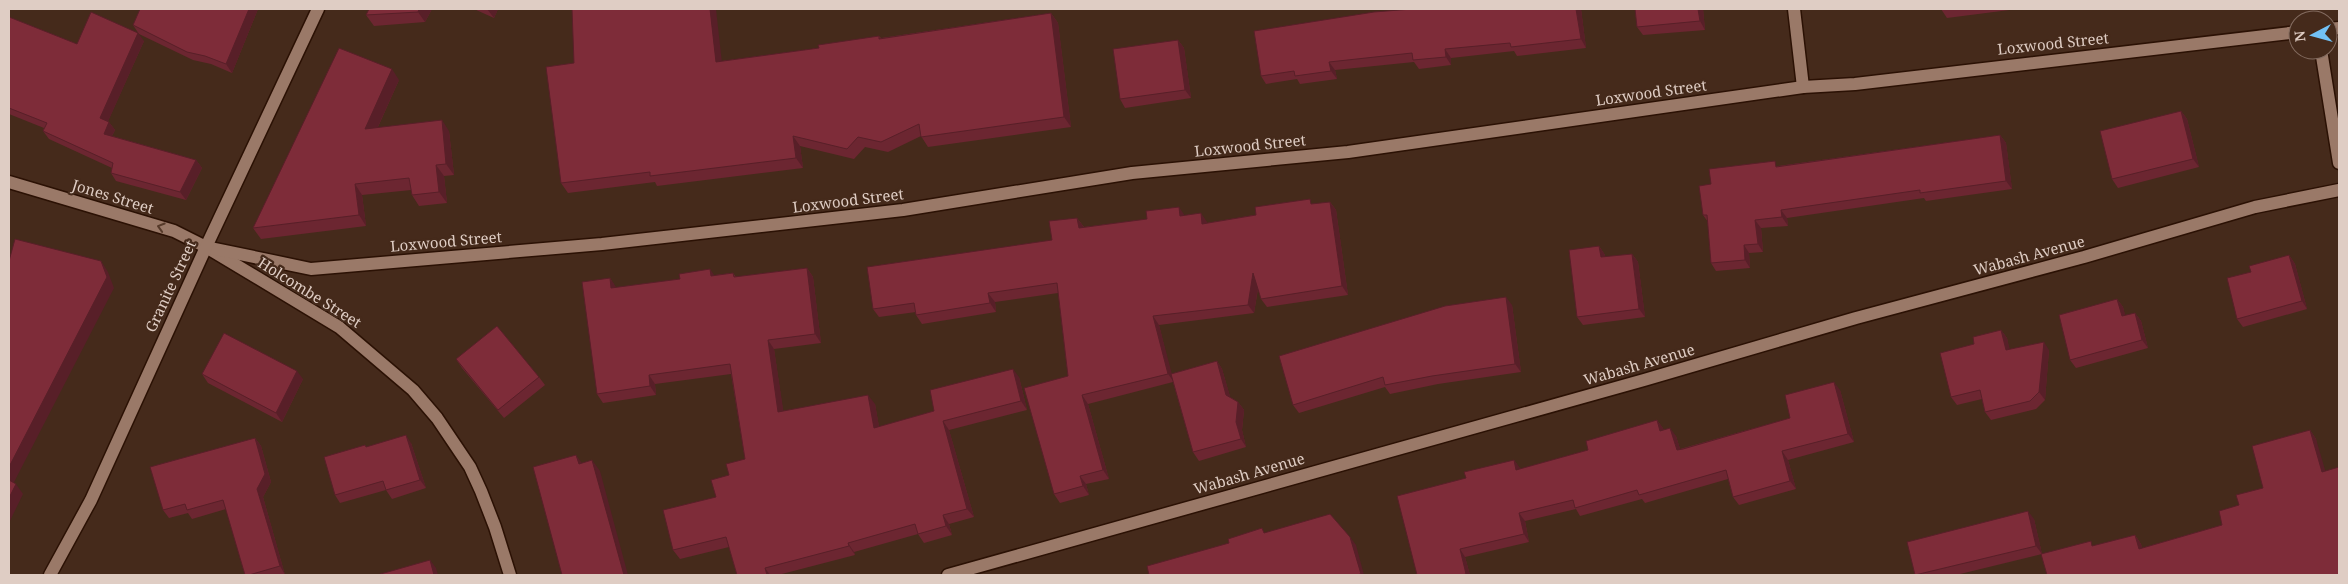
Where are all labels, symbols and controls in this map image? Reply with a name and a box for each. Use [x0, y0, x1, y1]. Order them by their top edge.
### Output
north arrow [2288, 10, 2338, 60]
street label: Loxwood Street [1996, 27, 2110, 59]
text: N [2290, 30, 2310, 43]
street label: Loxwood Street [1594, 74, 1708, 110]
street label: Loxwood Street [1193, 129, 1307, 161]
street label: Jones Street [69, 174, 156, 218]
street label: Loxwood Street [791, 183, 905, 217]
one-way arrow [158, 223, 166, 233]
street label: Loxwood Street [389, 226, 503, 256]
street label: Wabash Avenue [1971, 231, 2087, 279]
street label: Granite Street [140, 237, 200, 335]
street label: Holcombe Street [255, 252, 365, 332]
street label: Wabash Avenue [1581, 339, 1697, 389]
street label: Wabash Avenue [1191, 448, 1307, 498]

